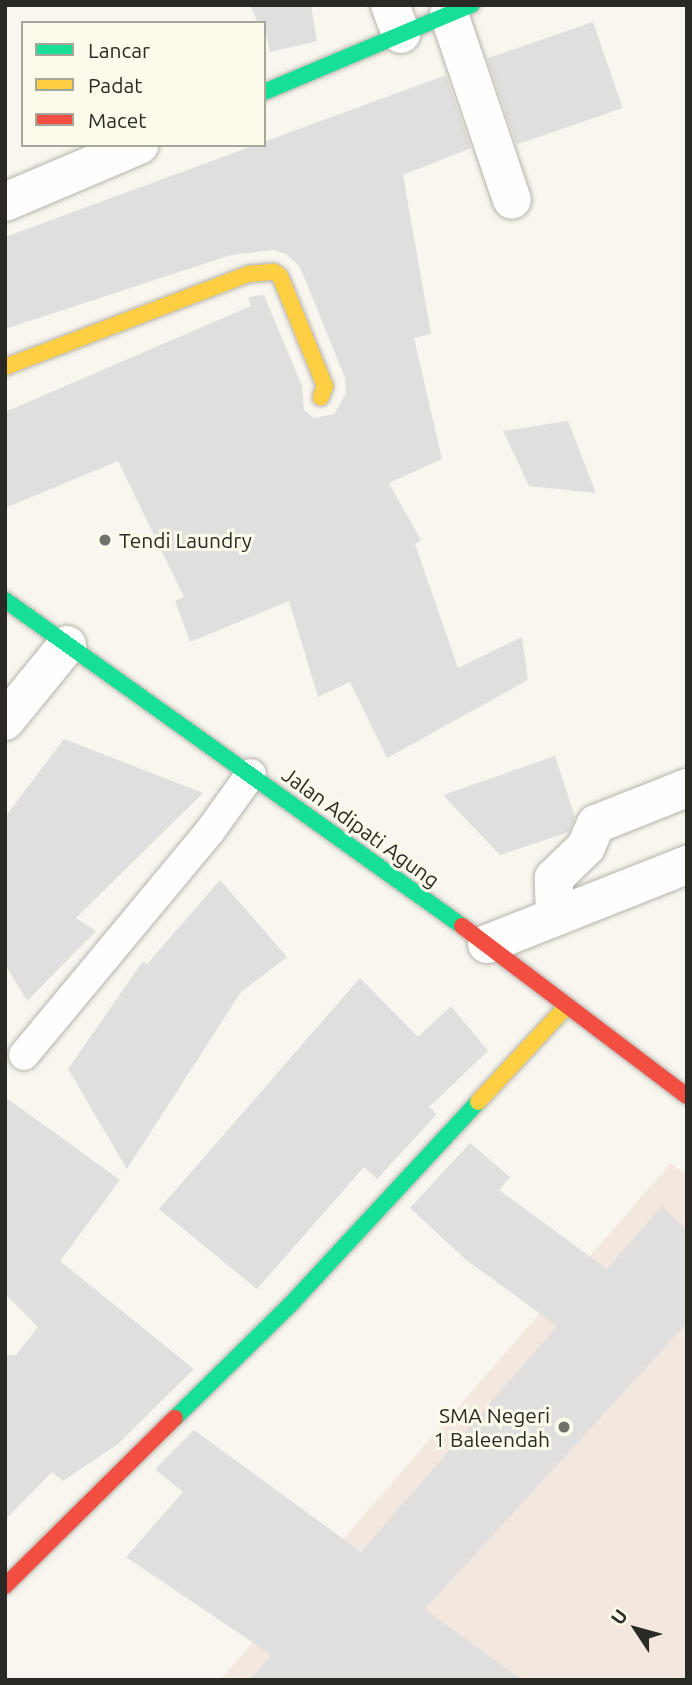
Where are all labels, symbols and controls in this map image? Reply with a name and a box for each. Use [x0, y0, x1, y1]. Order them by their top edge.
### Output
legend [21, 21, 266, 147]
text: Lancar [88, 38, 150, 62]
text: Padat [88, 73, 143, 97]
text: Macet [88, 108, 147, 132]
place label: Tendi Laundry [119, 527, 252, 553]
marker: Tendi Laundry [97, 532, 113, 548]
street label: Jalan Adipati Agung [277, 761, 445, 893]
place label: SMA Negeri 1 Baleendah [433, 1402, 550, 1452]
marker: SMA Negeri 1 Baleendah [556, 1419, 572, 1435]
north arrow [601, 1594, 671, 1664]
text: U [606, 1605, 632, 1629]

